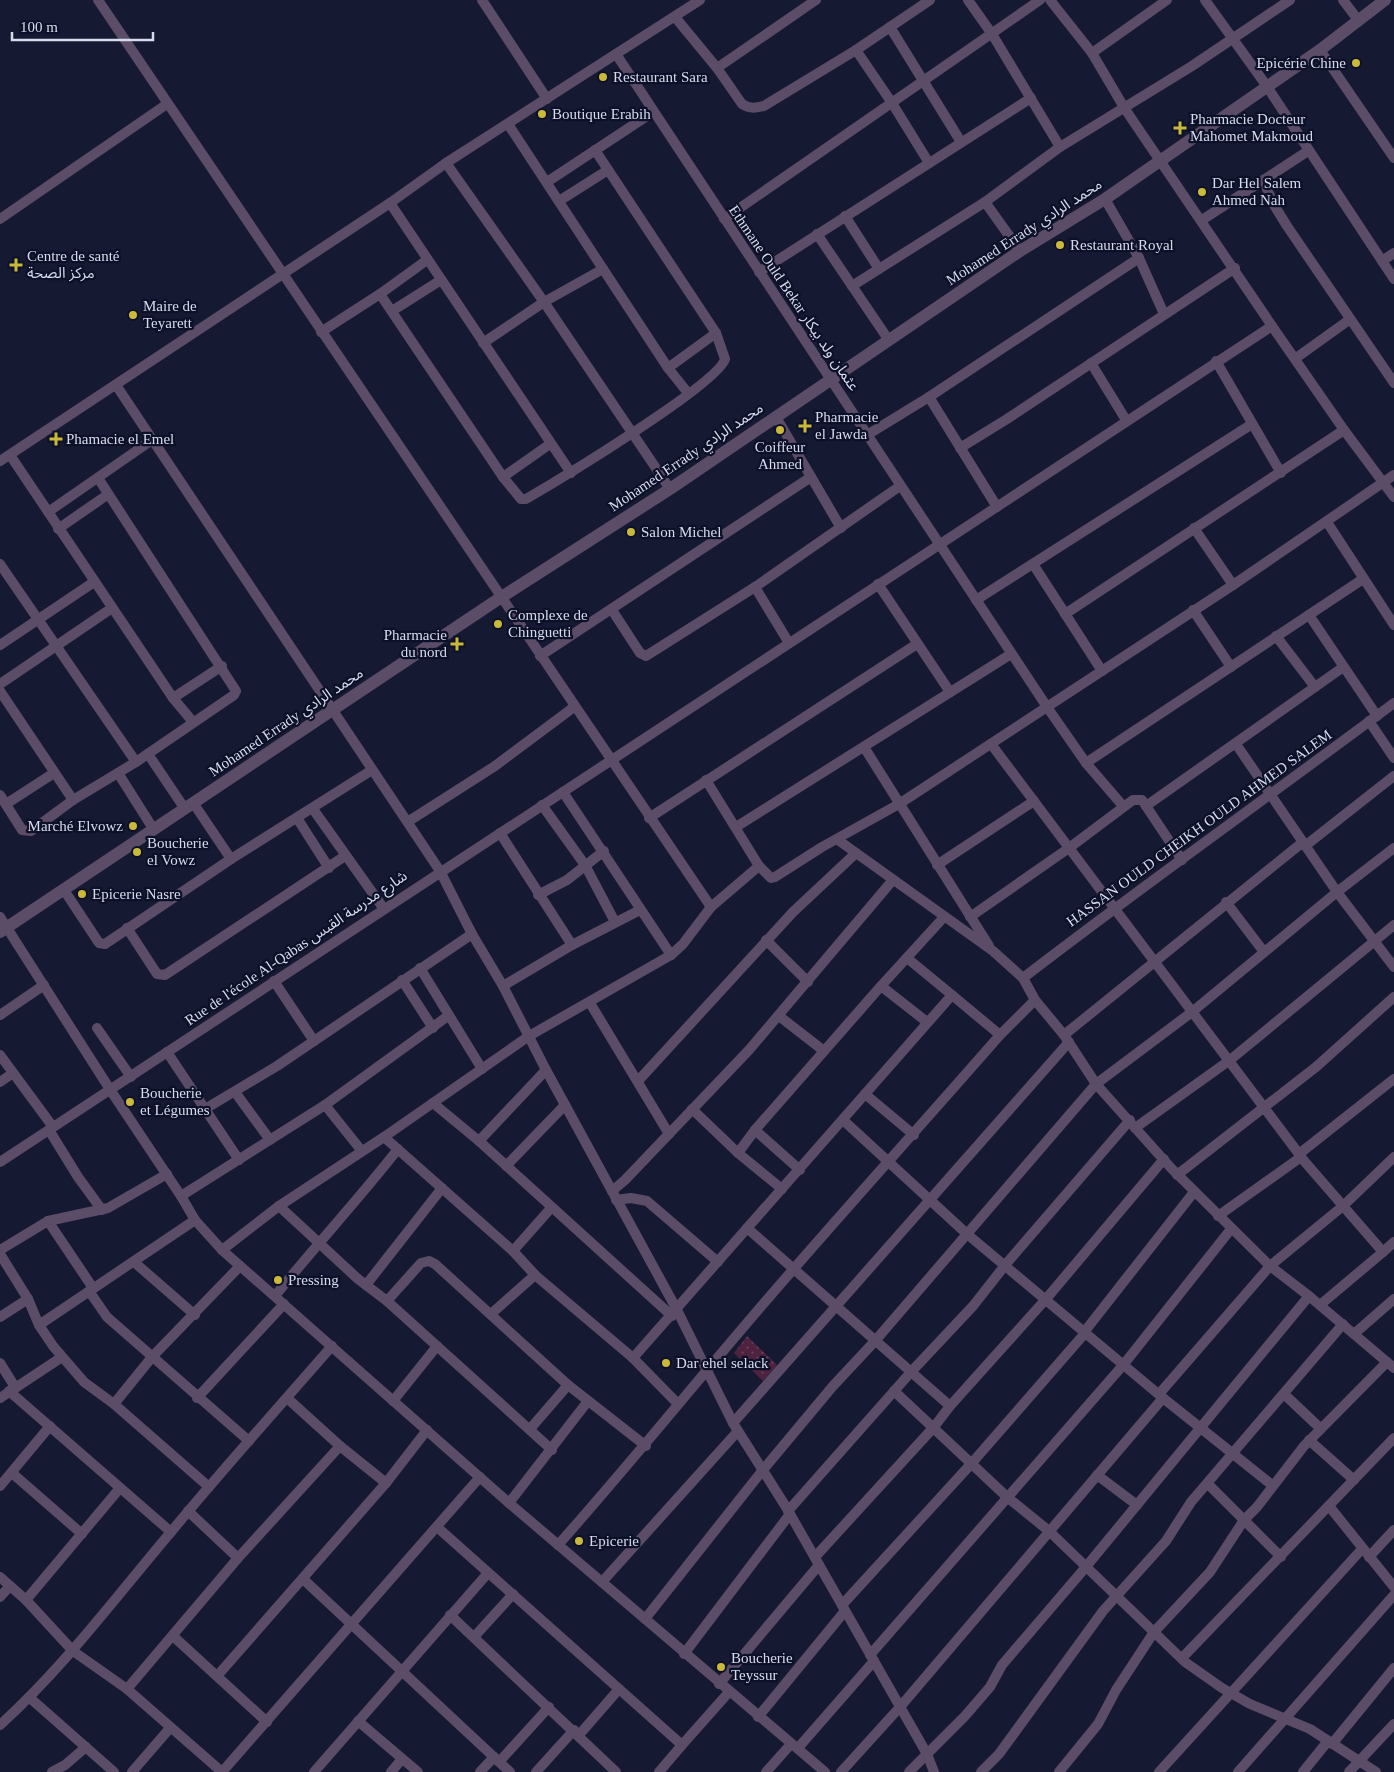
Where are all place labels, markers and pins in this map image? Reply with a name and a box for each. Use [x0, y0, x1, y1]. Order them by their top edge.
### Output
place label: Epicérie Chine [1256, 55, 1346, 71]
marker: Epicérie Chine [1350, 57, 1362, 69]
place label: Restaurant Sara [613, 69, 708, 85]
marker: Restaurant Sara [597, 71, 609, 83]
place label: Boutique Erabih [552, 106, 651, 122]
marker: Boutique Erabih [536, 108, 548, 120]
place label: Pharmacie Docteur Mahomet Makmoud [1190, 111, 1313, 144]
marker: Pharmacie Docteur Mahomet Makmoud [1174, 122, 1186, 134]
place label: Dar Hel Salem Ahmed Nah [1212, 175, 1301, 208]
marker: Dar Hel Salem Ahmed Nah [1196, 186, 1208, 198]
place label: Restaurant Royal [1070, 237, 1174, 253]
marker: Restaurant Royal [1054, 239, 1066, 251]
place label: Centre de santé مركز الصحة [27, 248, 120, 282]
marker: Centre de santé مركز الصحة [9, 258, 23, 272]
place label: Maire de Teyarett [143, 298, 197, 331]
marker: Maire de Teyarett [127, 309, 139, 321]
place label: Pharmacie el Jawda [815, 409, 879, 442]
marker: Pharmacie el Jawda [799, 420, 811, 432]
marker: Coiffeur Ahmed [774, 424, 786, 436]
place label: Phamacie el Emel [66, 431, 174, 447]
marker: Phamacie el Emel [50, 433, 62, 445]
place label: Coiffeur Ahmed [755, 439, 805, 472]
place label: Salon Michel [641, 524, 721, 540]
marker: Salon Michel [625, 526, 637, 538]
place label: Complexe de Chinguetti [508, 607, 588, 640]
marker: Complexe de Chinguetti [492, 618, 504, 630]
place label: Pharmacie du nord [384, 627, 447, 660]
marker: Pharmacie du nord [451, 638, 463, 650]
place label: Marché Elvowz [28, 818, 123, 834]
marker: Marché Elvowz [127, 820, 139, 832]
place label: Boucherie el Vowz [147, 835, 209, 868]
marker: Boucherie el Vowz [131, 846, 143, 858]
place label: Epicerie Nasre [92, 886, 181, 902]
marker: Epicerie Nasre [76, 888, 88, 900]
place label: Boucherie et Légumes [140, 1085, 210, 1118]
marker: Boucherie et Légumes [124, 1096, 136, 1108]
place label: Pressing [288, 1272, 339, 1288]
marker: Pressing [272, 1274, 284, 1286]
place label: Dar ehel selack [676, 1355, 769, 1371]
marker: Dar ehel selack [660, 1357, 672, 1369]
place label: Epicerie [589, 1533, 639, 1549]
marker: Epicerie [573, 1535, 585, 1547]
place label: Boucherie Teyssur [731, 1650, 793, 1683]
marker: Boucherie Teyssur [715, 1661, 727, 1673]

